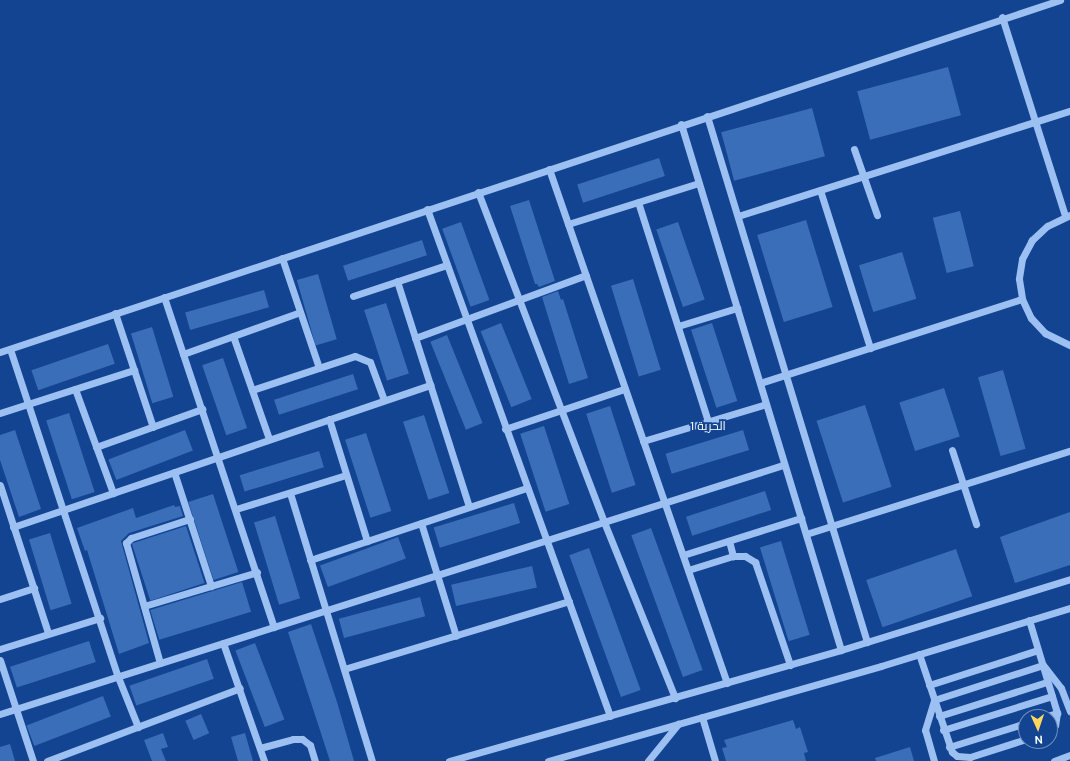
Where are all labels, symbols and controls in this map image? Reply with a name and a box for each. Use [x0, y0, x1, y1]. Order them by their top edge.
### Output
district label: الحرية 1 [690, 420, 726, 434]
north arrow [1018, 709, 1058, 749]
text: N [1034, 733, 1043, 747]

